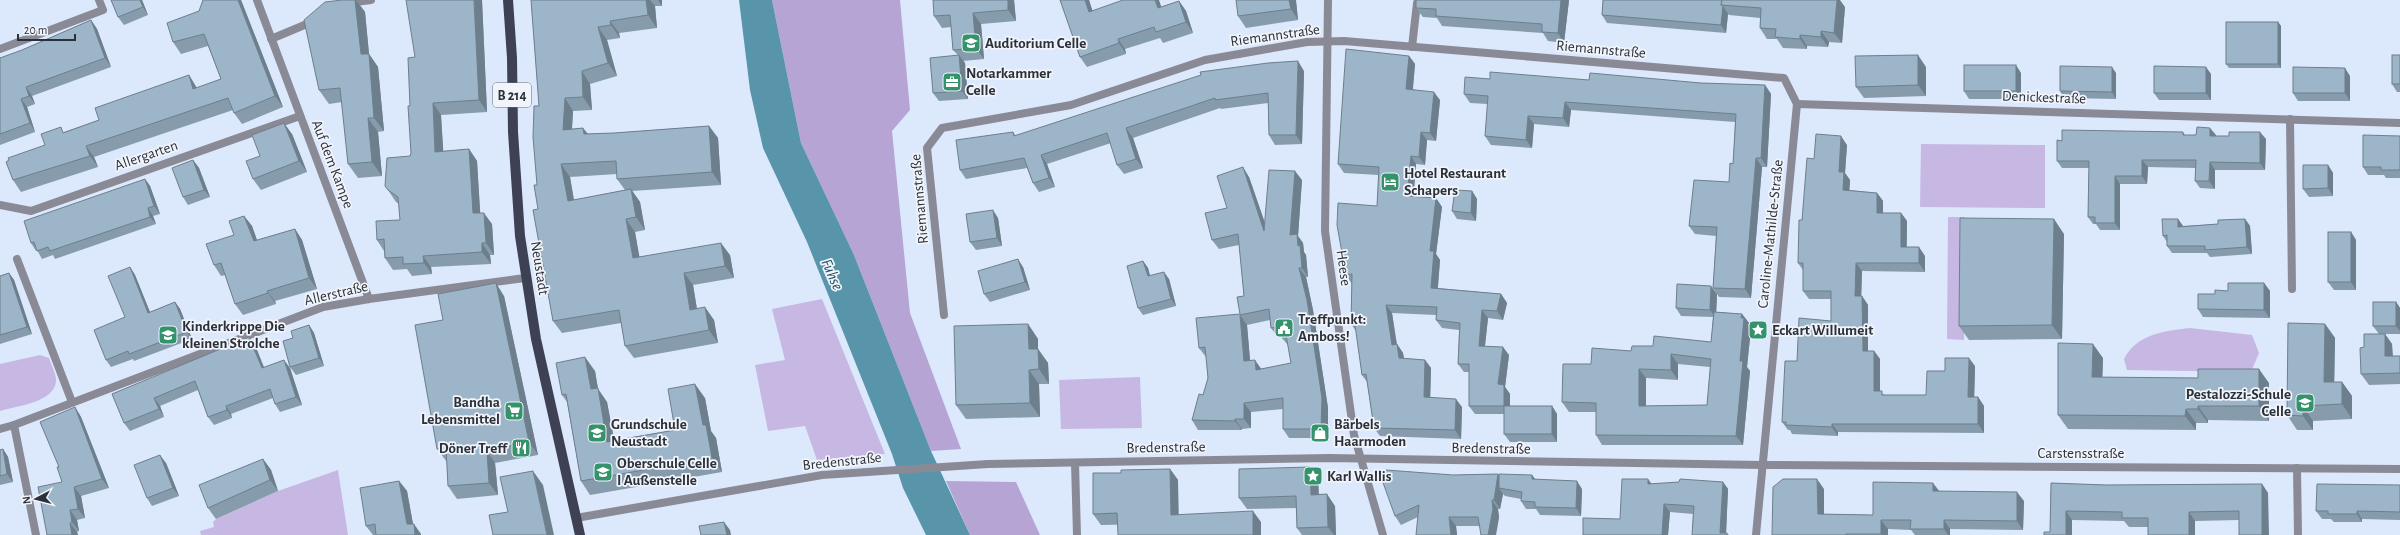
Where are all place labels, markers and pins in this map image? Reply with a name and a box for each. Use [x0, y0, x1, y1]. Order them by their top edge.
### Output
school or university icon: Auditorium Celle [960, 32, 982, 54]
place label: Auditorium Celle [985, 36, 1086, 51]
place label: Notarkammer Celle [966, 66, 1052, 98]
office icon: Notarkammer Celle [941, 71, 963, 93]
place label: Hotel Restaurant Schapers [1404, 166, 1506, 198]
hotel icon: Hotel Restaurant Schapers [1379, 171, 1401, 193]
place label: Treffpunkt: Amboss! [1298, 312, 1366, 344]
public building icon: Treffpunkt: Amboss! [1273, 317, 1295, 339]
place label: Kinderkrippe Die kleinen Strolche [182, 319, 285, 351]
place icon: Eckart Willumeit [1747, 319, 1769, 341]
place label: Eckart Willumeit [1772, 323, 1873, 338]
school or university icon: Kinderkrippe Die kleinen Strolche [157, 324, 179, 346]
place label: Pestalozzi-Schule Celle [2186, 387, 2291, 419]
school or university icon: Pestalozzi-Schule Celle [2294, 392, 2316, 414]
place label: Bandha Lebensmittel [421, 395, 500, 427]
supermarket icon: Bandha Lebensmittel [503, 400, 525, 422]
place label: Grundschule Neustadt [611, 417, 687, 449]
place label: Bärbels Haarmoden [1334, 417, 1406, 449]
school or university icon: Grundschule Neustadt [586, 422, 608, 444]
shop icon: Bärbels Haarmoden [1309, 422, 1331, 444]
restaurant icon: Döner Treff [510, 437, 532, 459]
place label: Döner Treff [439, 441, 508, 456]
place label: Oberschule Celle I Außenstelle [617, 456, 717, 488]
school or university icon: Oberschule Celle I Außenstelle [592, 461, 614, 483]
place icon: Karl Wallis [1302, 465, 1324, 487]
place label: Karl Wallis [1327, 469, 1392, 484]

